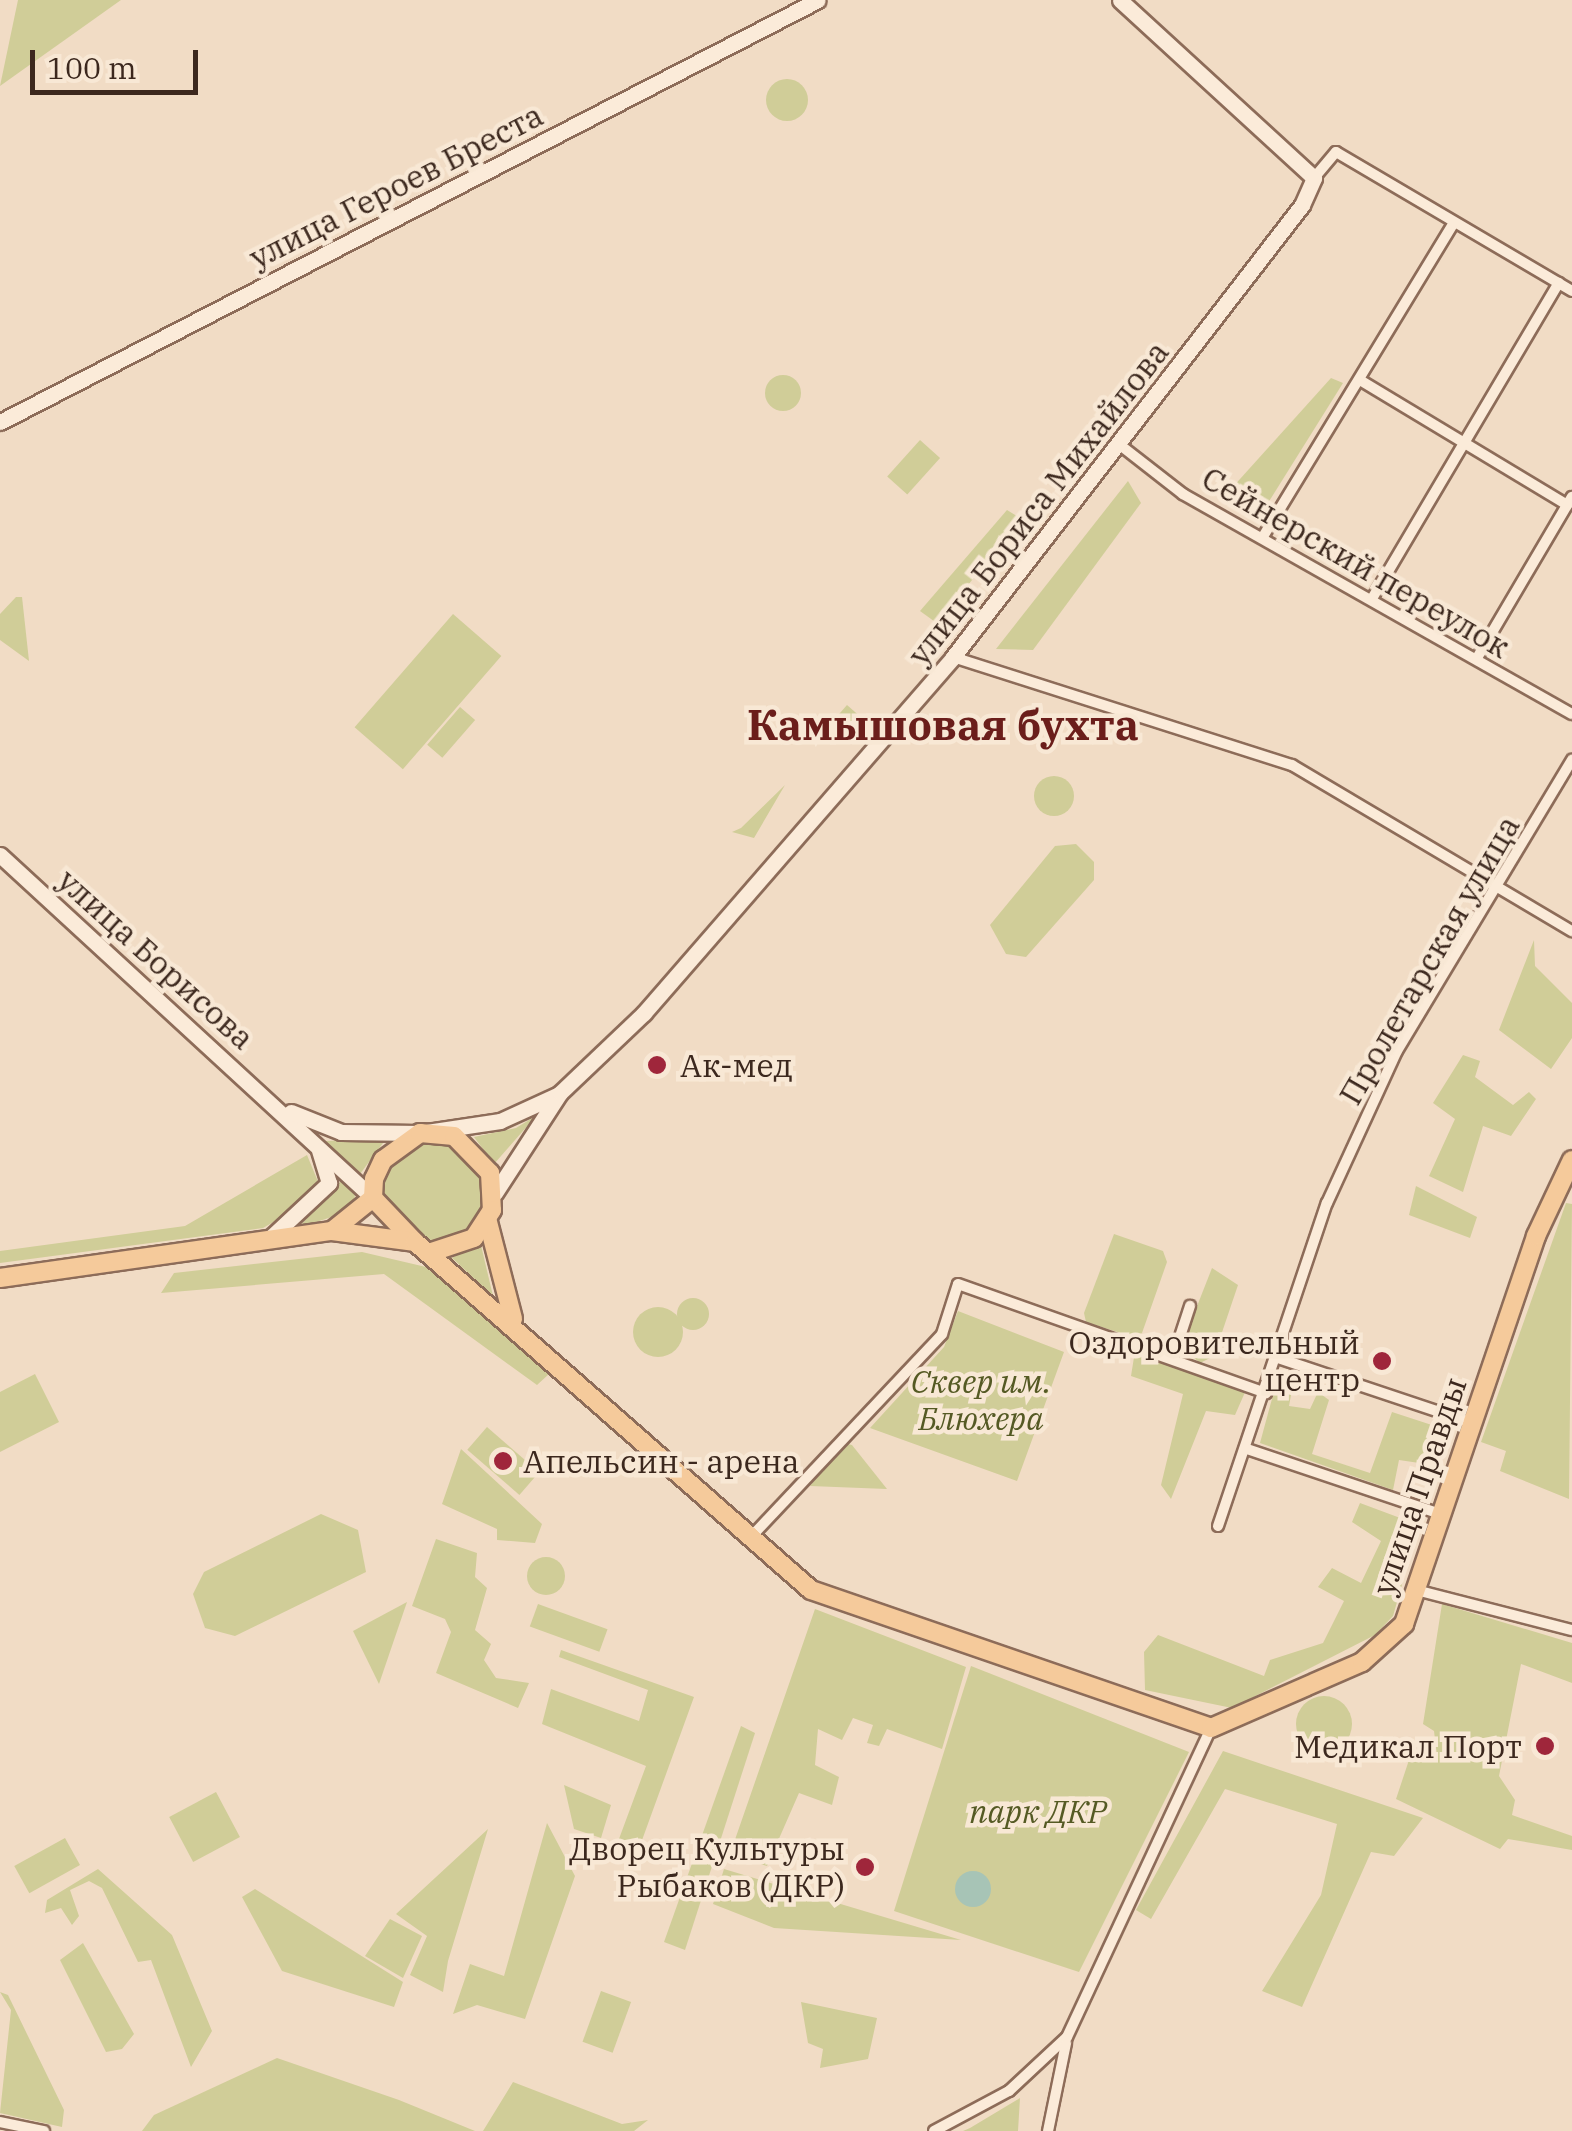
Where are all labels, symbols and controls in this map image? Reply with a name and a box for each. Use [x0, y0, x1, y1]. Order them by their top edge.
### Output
scale bar [35, 30, 202, 92]
text: 100 m [47, 48, 137, 87]
street label: улица Героев Бреста [243, 95, 549, 277]
street label: улица Бориса Михайлова [900, 333, 1176, 673]
street label: Сейнерский переулок [1195, 458, 1517, 666]
district label: Камышовая бухта [747, 700, 1139, 750]
street label: Пролетарская улица [1331, 809, 1527, 1111]
street label: улица Борисова [50, 861, 262, 1057]
place label: Ак-мед [680, 1046, 793, 1084]
marker: Ак-мед [644, 1052, 670, 1078]
place label: Оздоровительный центр [1069, 1324, 1360, 1399]
marker: Оздоровительный центр [1369, 1348, 1395, 1374]
park label: Сквер им. Блюхера [911, 1363, 1051, 1438]
street label: улица Правды [1364, 1372, 1474, 1600]
place label: Апельсин - арена [523, 1442, 800, 1480]
marker: Апельсин - арена [492, 1450, 514, 1472]
place label: Медикал Порт [1294, 1727, 1522, 1765]
marker: Медикал Порт [1532, 1733, 1558, 1759]
park label: парк ДКР [969, 1792, 1107, 1830]
place label: Дворец Культуры Рыбаков (ДКР) [569, 1830, 845, 1905]
marker: Дворец Культуры Рыбаков (ДКР) [854, 1856, 876, 1878]

